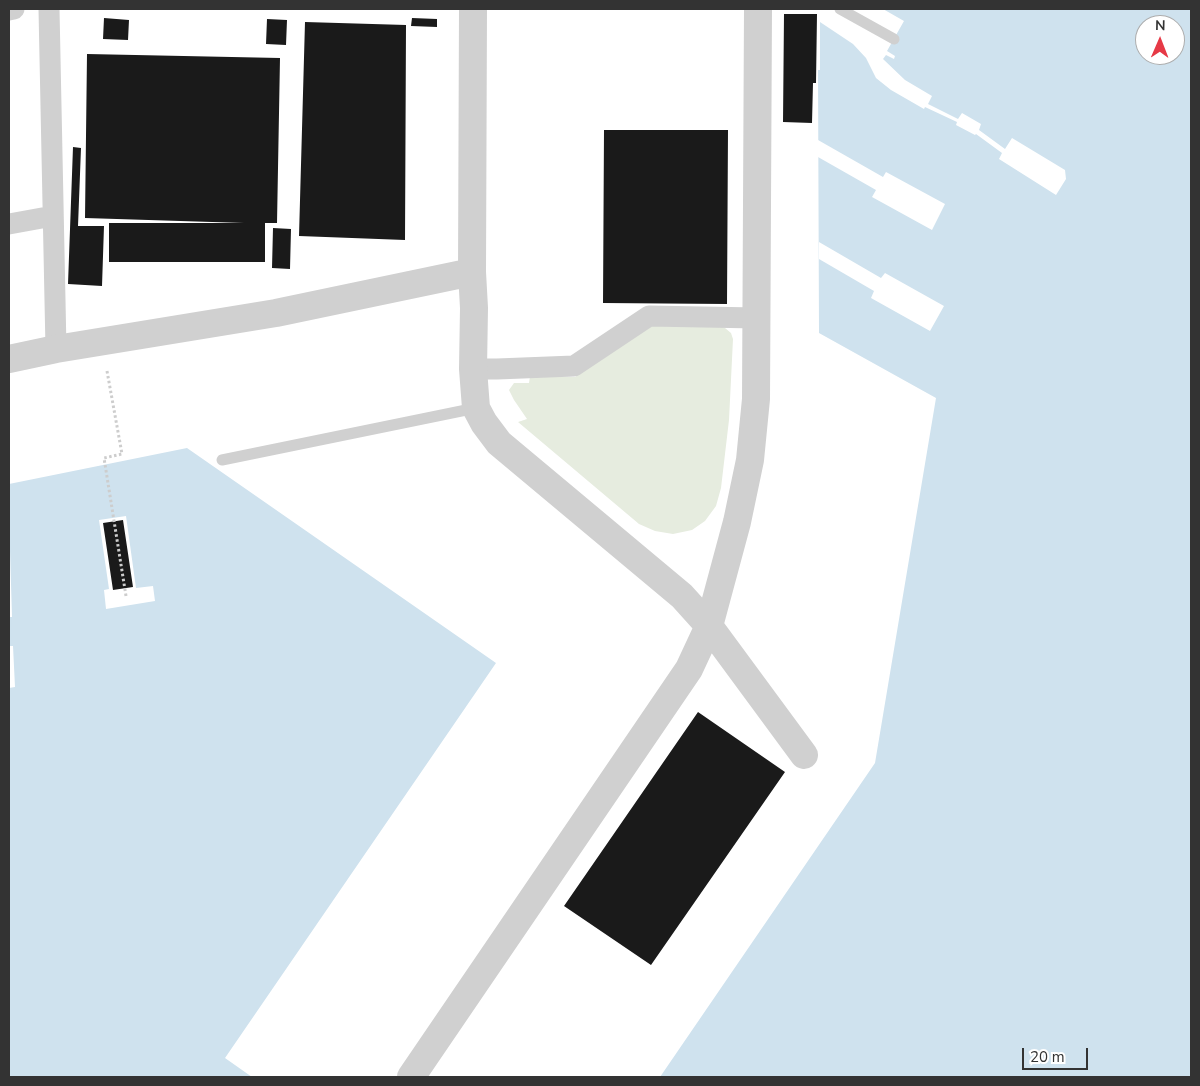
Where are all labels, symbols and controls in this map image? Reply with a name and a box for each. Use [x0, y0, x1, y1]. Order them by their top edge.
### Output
north arrow [1135, 15, 1185, 65]
text: N [1155, 16, 1166, 35]
scale bar [1025, 1038, 1091, 1070]
text: 20 m [1030, 1047, 1065, 1067]

